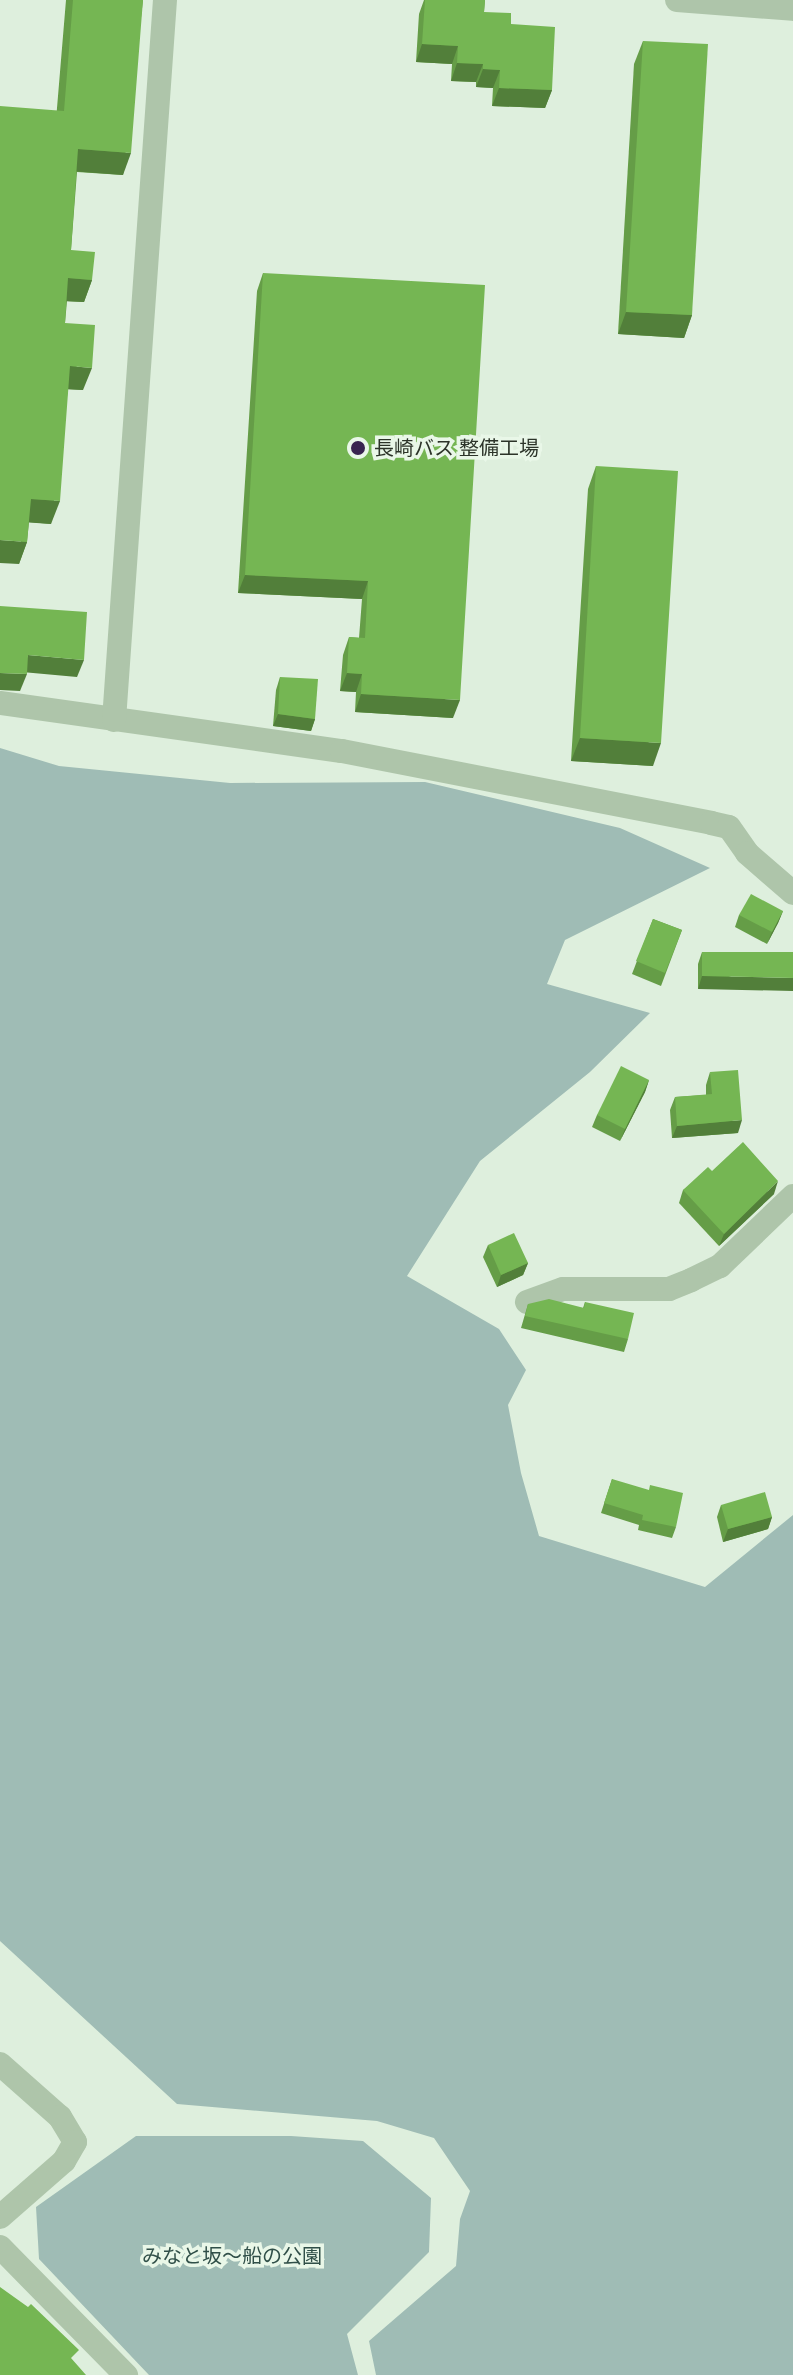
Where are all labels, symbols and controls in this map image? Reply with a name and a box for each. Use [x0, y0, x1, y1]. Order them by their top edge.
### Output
place label: 長崎バス 整備工場 [374, 436, 539, 460]
marker: 長崎バス 整備工場 [349, 439, 367, 457]
park label: みなと坂〜船の公園 [142, 2244, 322, 2268]

